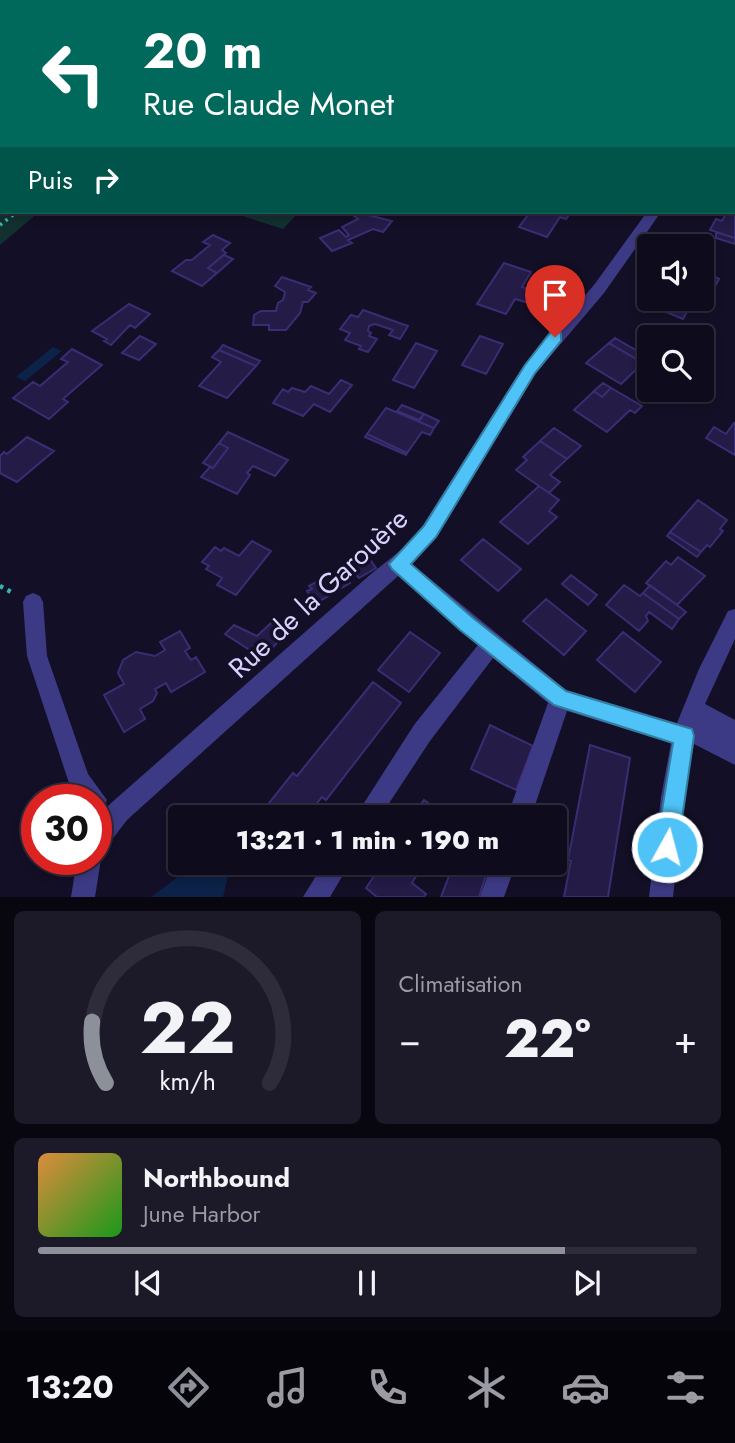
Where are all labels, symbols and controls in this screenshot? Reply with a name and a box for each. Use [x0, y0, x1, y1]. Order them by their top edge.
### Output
text: 20 m [143, 16, 262, 86]
icon: left [28, 28, 119, 119]
text: Rue Claude Monet [143, 81, 394, 127]
text: Puis [28, 161, 73, 199]
icon: right [87, 161, 125, 199]
map controls [637, 234, 714, 402]
button: sound [637, 234, 714, 311]
pin [525, 265, 585, 337]
icon: arrive [536, 276, 574, 314]
button: search [637, 325, 714, 402]
street label: Rue de la Garouère [219, 499, 417, 688]
speed limit sign: 30 [21, 784, 112, 875]
position arrow [630, 810, 704, 884]
text: 13:21 · 1 min · 190 m [236, 821, 499, 859]
text: Climatisation [399, 967, 523, 1001]
text: 22 [139, 976, 235, 1081]
text: 22° [504, 1001, 591, 1077]
text: − [399, 1012, 421, 1067]
text: + [674, 1012, 697, 1067]
text: km/h [159, 1063, 216, 1099]
text: Northbound [143, 1159, 290, 1197]
text: June Harbor [143, 1197, 260, 1231]
icon: previous [129, 1264, 167, 1302]
icon: pause [348, 1264, 386, 1302]
icon: next [568, 1264, 606, 1302]
icon: directions [164, 1363, 213, 1412]
icon: music [263, 1363, 312, 1412]
icon: phone [363, 1363, 412, 1412]
icon: climate [462, 1363, 511, 1412]
icon: car [561, 1363, 610, 1412]
icon: filters [661, 1363, 710, 1412]
text: 13:20 [25, 1364, 114, 1410]

